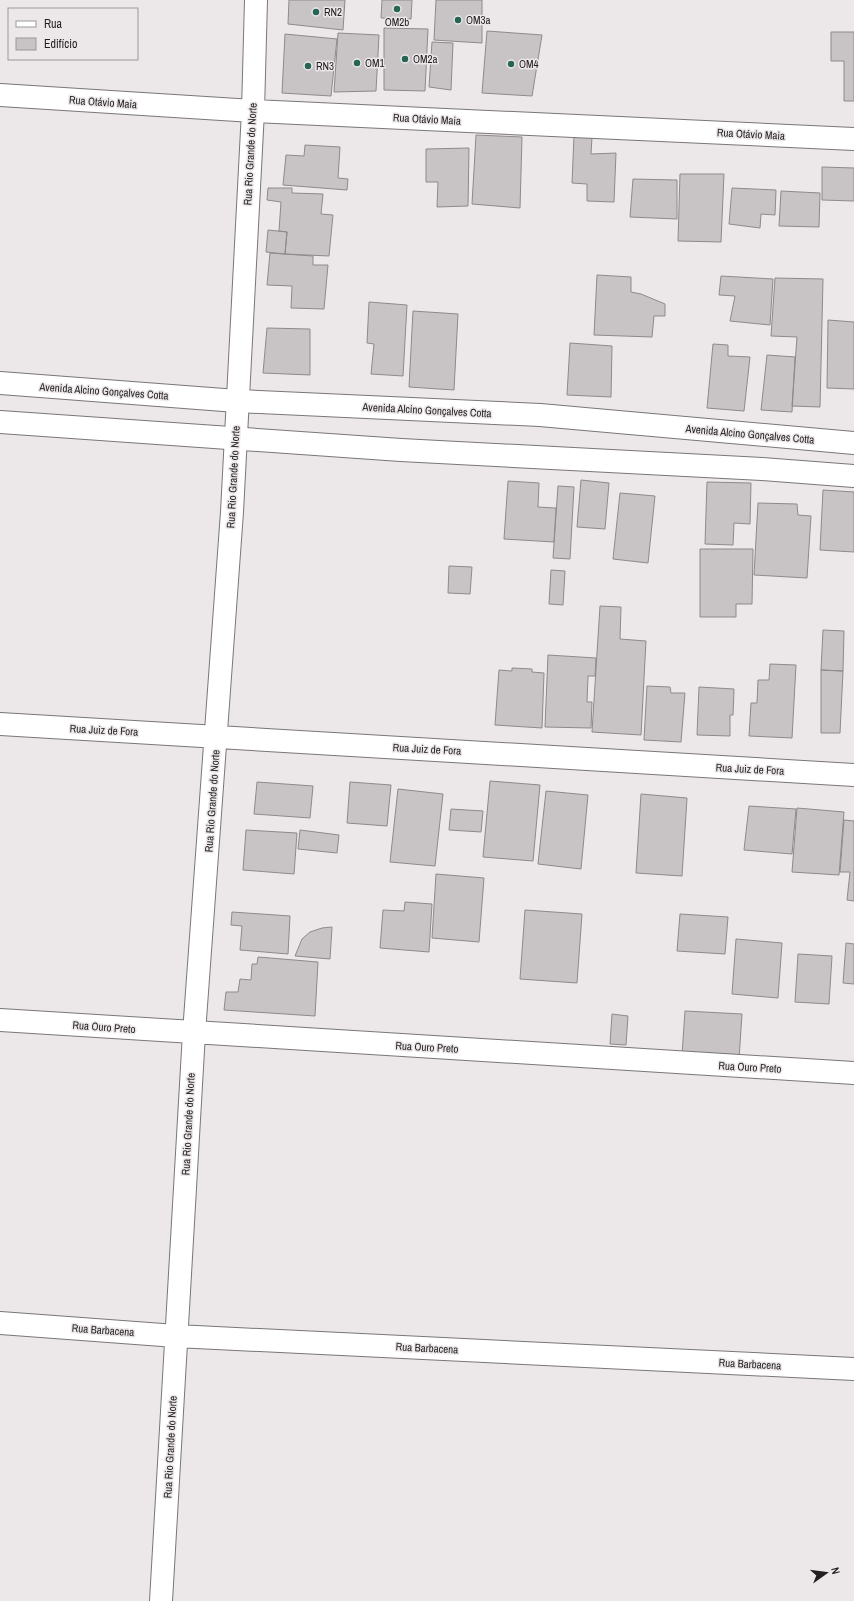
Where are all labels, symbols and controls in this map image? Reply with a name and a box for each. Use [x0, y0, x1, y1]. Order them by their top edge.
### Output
marker: OM2b [392, 4, 402, 14]
place label: RN2 [324, 5, 342, 19]
marker: RN2 [311, 7, 321, 17]
legend [8, 8, 138, 60]
place label: OM3a [466, 13, 491, 27]
place label: OM2b [385, 15, 409, 29]
marker: OM3a [453, 15, 463, 25]
text: Rua [44, 16, 63, 32]
text: Edifício [44, 36, 77, 52]
place label: OM2a [413, 52, 438, 66]
marker: OM2a [400, 54, 410, 64]
place label: OM1 [365, 56, 385, 70]
place label: OM4 [519, 57, 539, 71]
marker: OM1 [352, 58, 362, 68]
place label: RN3 [316, 59, 334, 73]
marker: OM4 [506, 59, 516, 69]
marker: RN3 [303, 61, 313, 71]
street label: Rua Otávio Maia [68, 93, 138, 111]
street label: Rua Rio Grande do Norte [240, 102, 260, 206]
street label: Rua Otávio Maia [393, 110, 461, 128]
street label: Rua Otávio Maia [717, 125, 785, 143]
street label: Avenida Alcino Gonçalves Cotta [38, 379, 169, 402]
street label: Avenida Alcino Gonçalves Cotta [361, 400, 492, 420]
street label: Avenida Alcino Gonçalves Cotta [684, 421, 815, 447]
street label: Rua Rio Grande do Norte [223, 425, 243, 529]
street label: Rua Juiz de Fora [69, 721, 139, 739]
street label: Rua Juiz de Fora [392, 740, 462, 758]
street label: Rua Rio Grande do Norte [201, 749, 223, 853]
street label: Rua Juiz de Fora [715, 760, 785, 778]
street label: Rua Ouro Preto [72, 1018, 136, 1036]
street label: Rua Ouro Preto [395, 1038, 459, 1056]
street label: Rua Ouro Preto [718, 1058, 782, 1076]
street label: Rua Rio Grande do Norte [178, 1072, 198, 1176]
street label: Rua Barbacena [71, 1321, 135, 1339]
street label: Rua Barbacena [395, 1339, 459, 1357]
street label: Rua Barbacena [718, 1355, 782, 1373]
street label: Rua Rio Grande do Norte [160, 1395, 180, 1499]
north arrow [806, 1553, 846, 1593]
text: N [828, 1566, 843, 1575]

